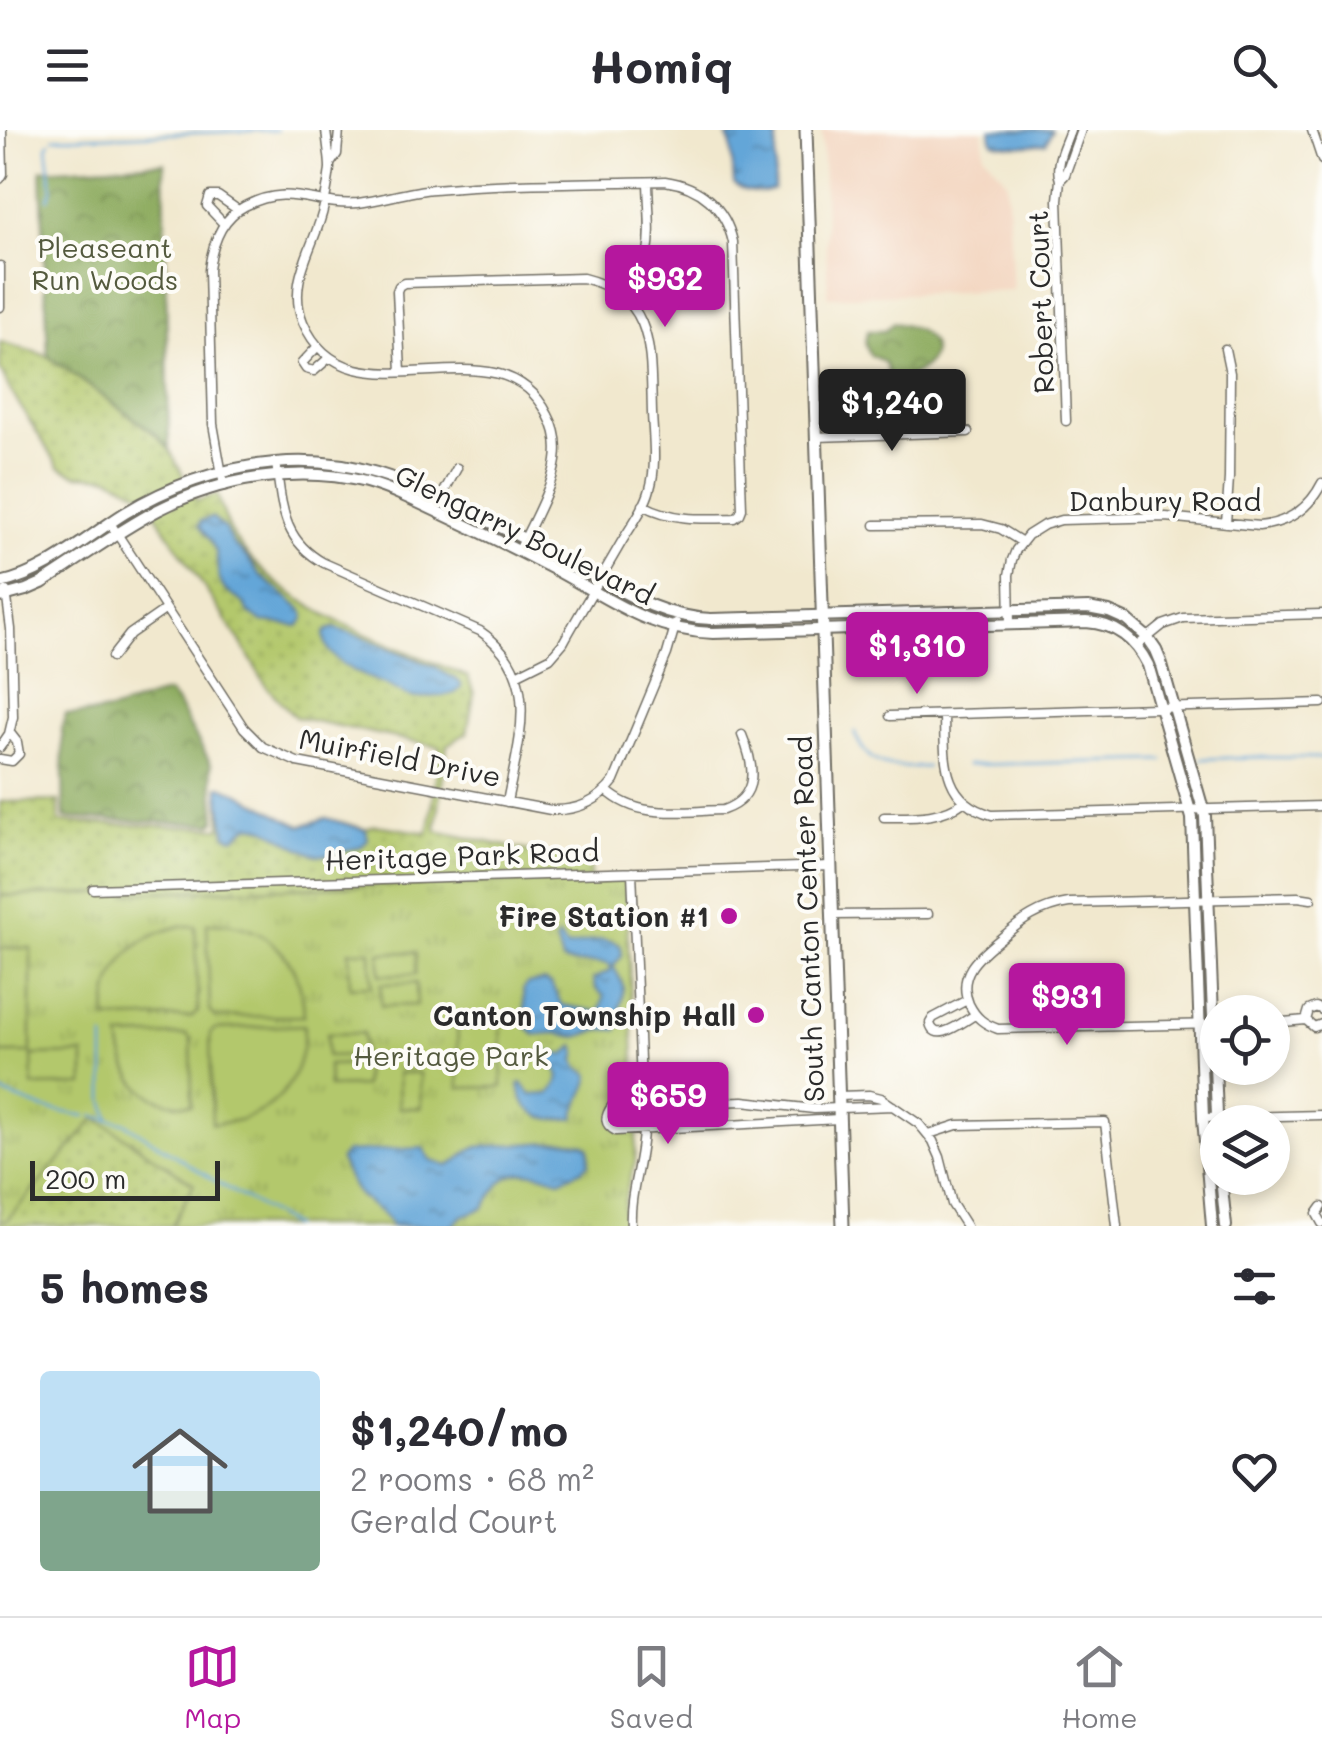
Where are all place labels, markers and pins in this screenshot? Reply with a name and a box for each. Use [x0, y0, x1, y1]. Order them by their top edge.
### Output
pin: $932 [606, 245, 724, 330]
pin: $1,240 [811, 369, 973, 454]
pin: $1,310 [836, 612, 998, 697]
place label: Fire Station #1 [498, 898, 709, 934]
marker: Fire Station #1 [718, 905, 740, 927]
pin: $931 [1008, 963, 1126, 1048]
place label: Canton Township Hall [433, 997, 736, 1033]
marker: Canton Township Hall [745, 1004, 767, 1026]
pin: $659 [609, 1062, 727, 1147]

